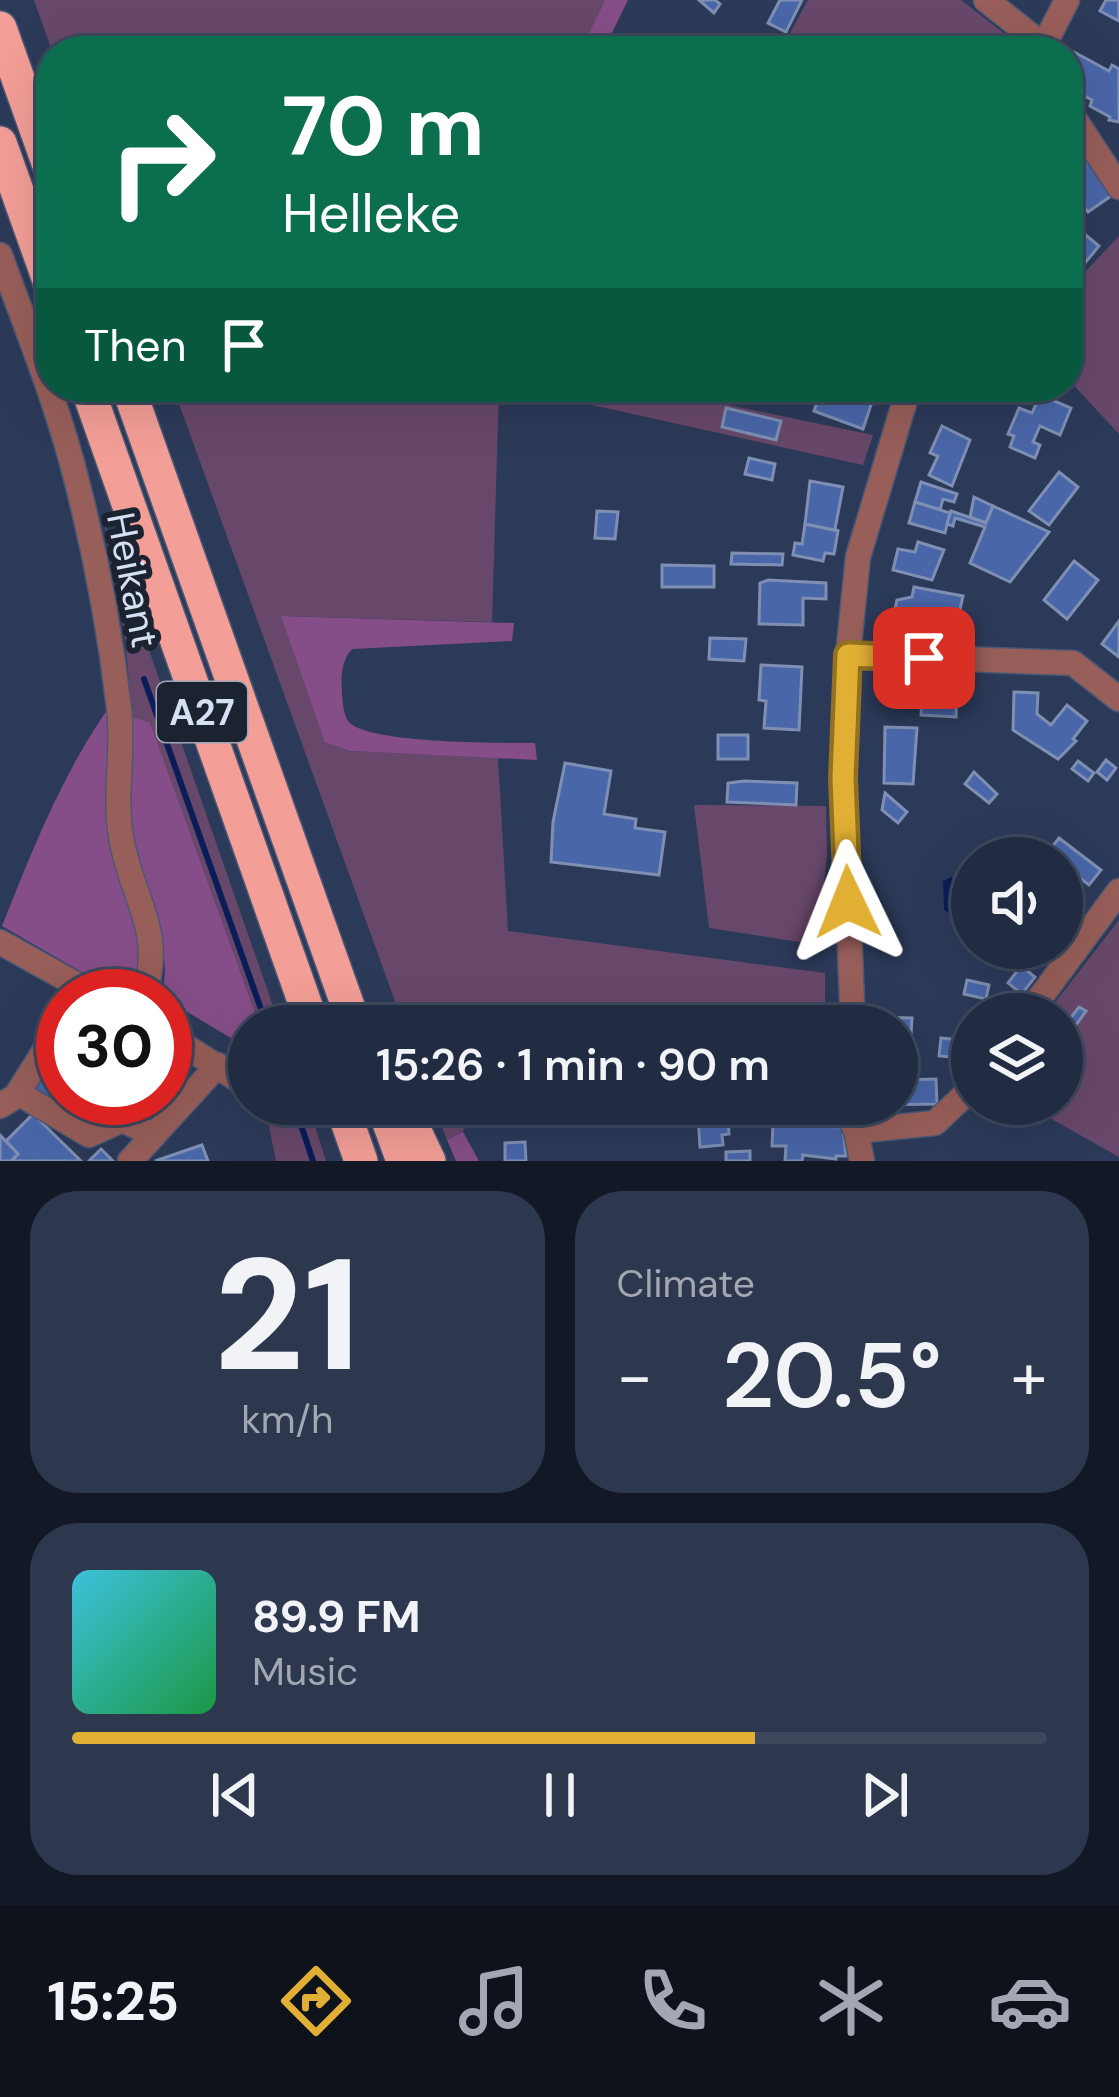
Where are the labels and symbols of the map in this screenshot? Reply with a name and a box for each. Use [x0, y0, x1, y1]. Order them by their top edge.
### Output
street label: Heikant [95, 508, 171, 652]
pin [873, 607, 975, 709]
road number: A27 [157, 682, 247, 742]
position arrow [785, 839, 911, 965]
speed limit sign: 30 [36, 969, 192, 1125]

